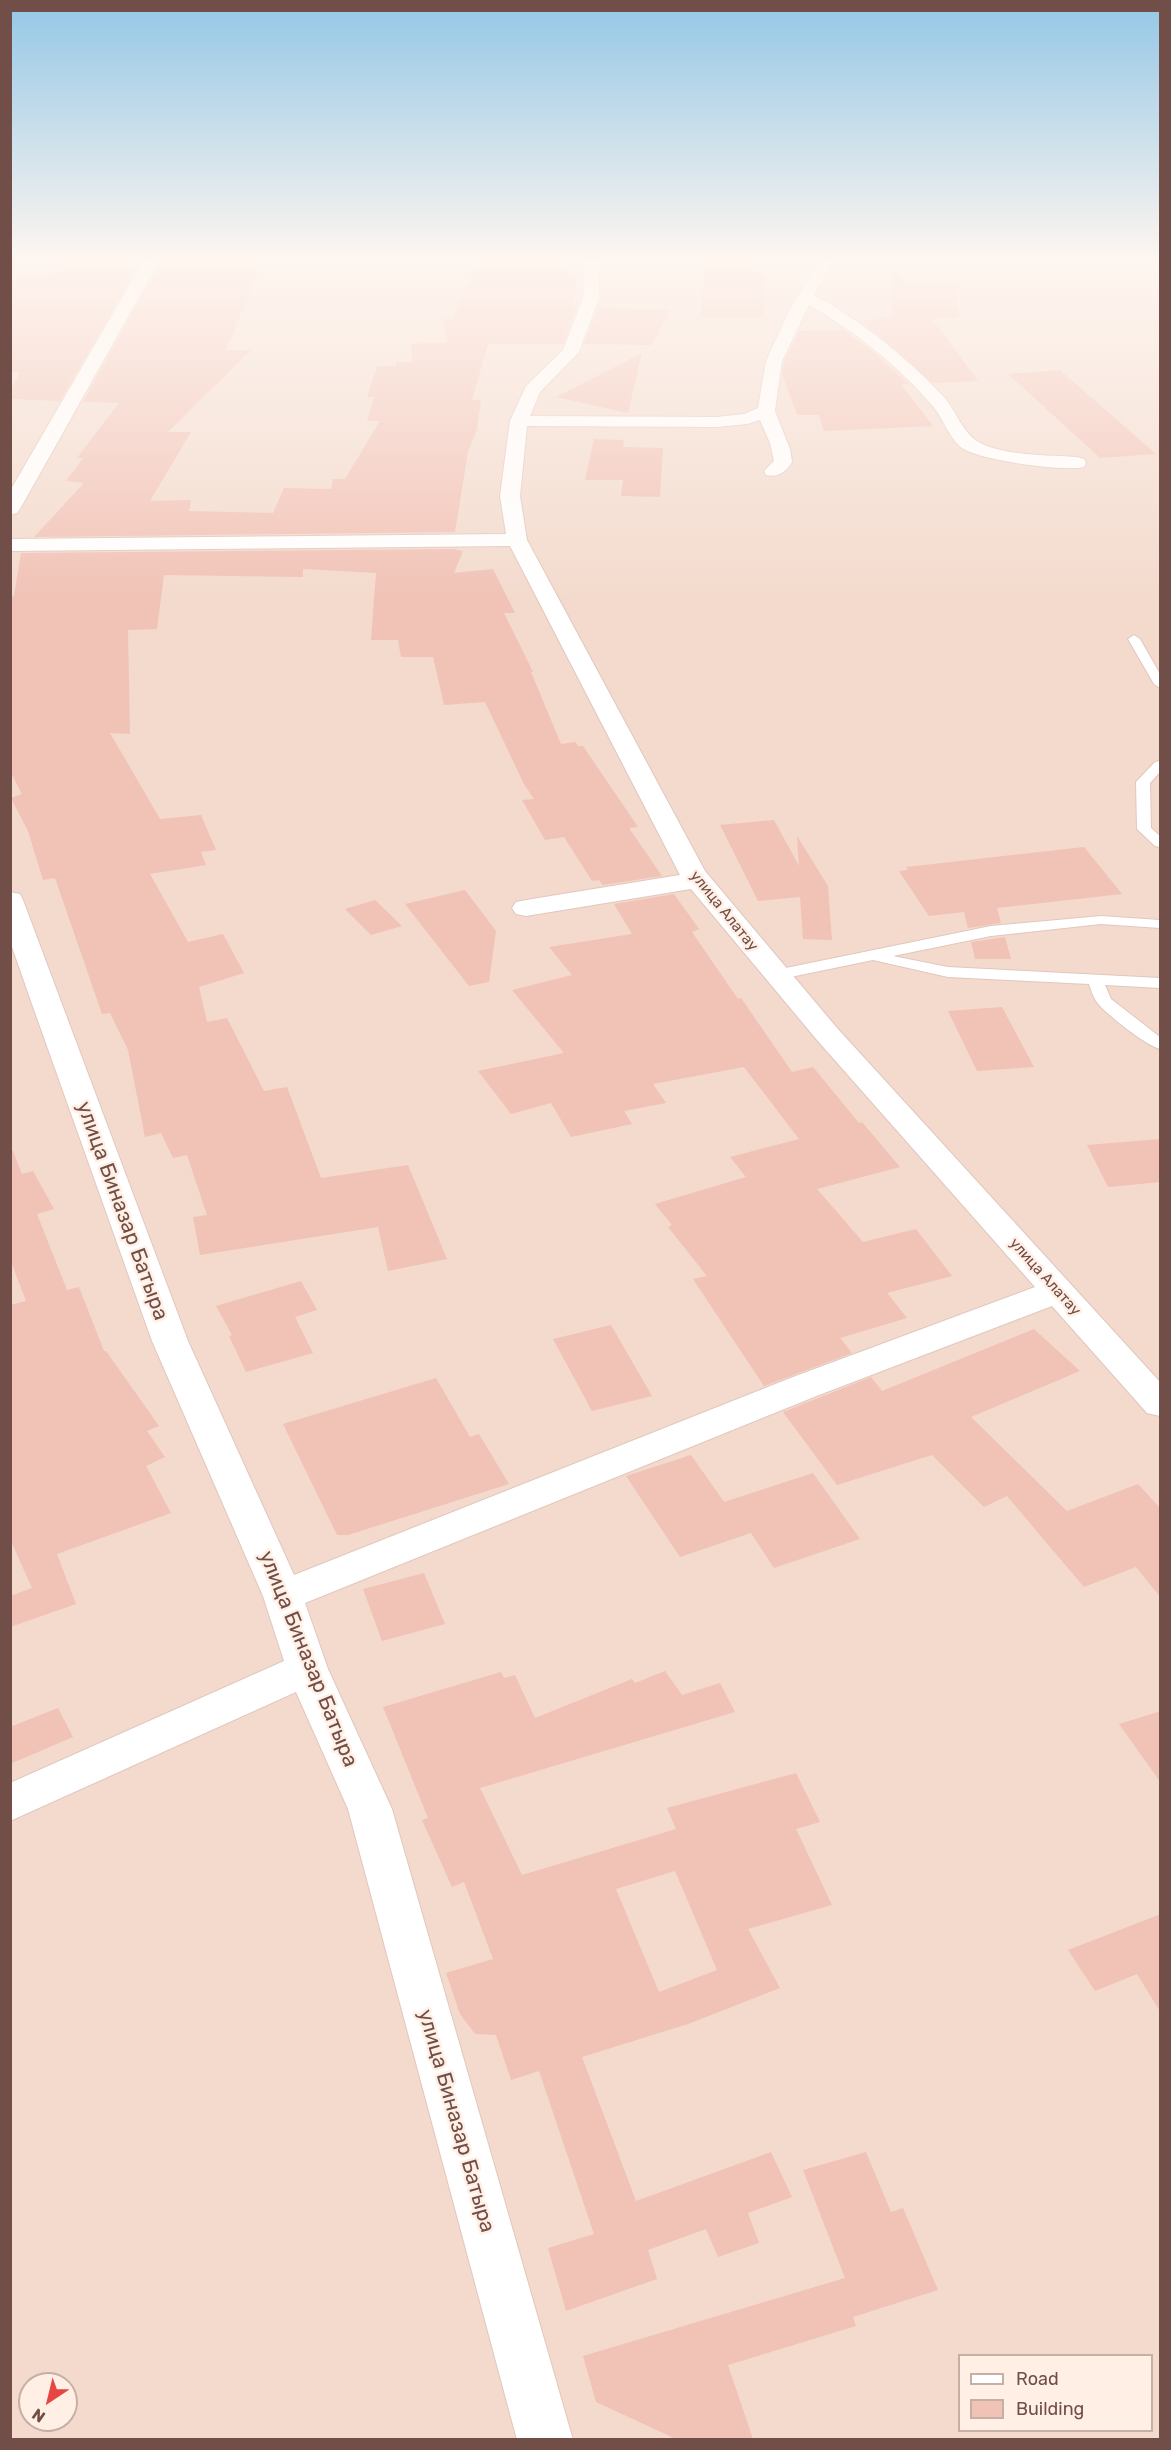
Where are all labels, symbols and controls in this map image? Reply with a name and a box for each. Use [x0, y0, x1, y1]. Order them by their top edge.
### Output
street label: улица Алатау [686, 867, 762, 955]
street label: улица Биназар Батыра [71, 1098, 173, 1324]
street label: улица Алатау [1006, 1235, 1084, 1319]
street label: улица Биназар Батыра [253, 1547, 363, 1771]
street label: улица Биназар Батыра [412, 2007, 500, 2235]
legend [958, 2354, 1153, 2432]
text: Road [1016, 2368, 1059, 2390]
north arrow [18, 2372, 78, 2432]
text: Building [1016, 2398, 1084, 2420]
text: N [28, 2404, 49, 2427]

